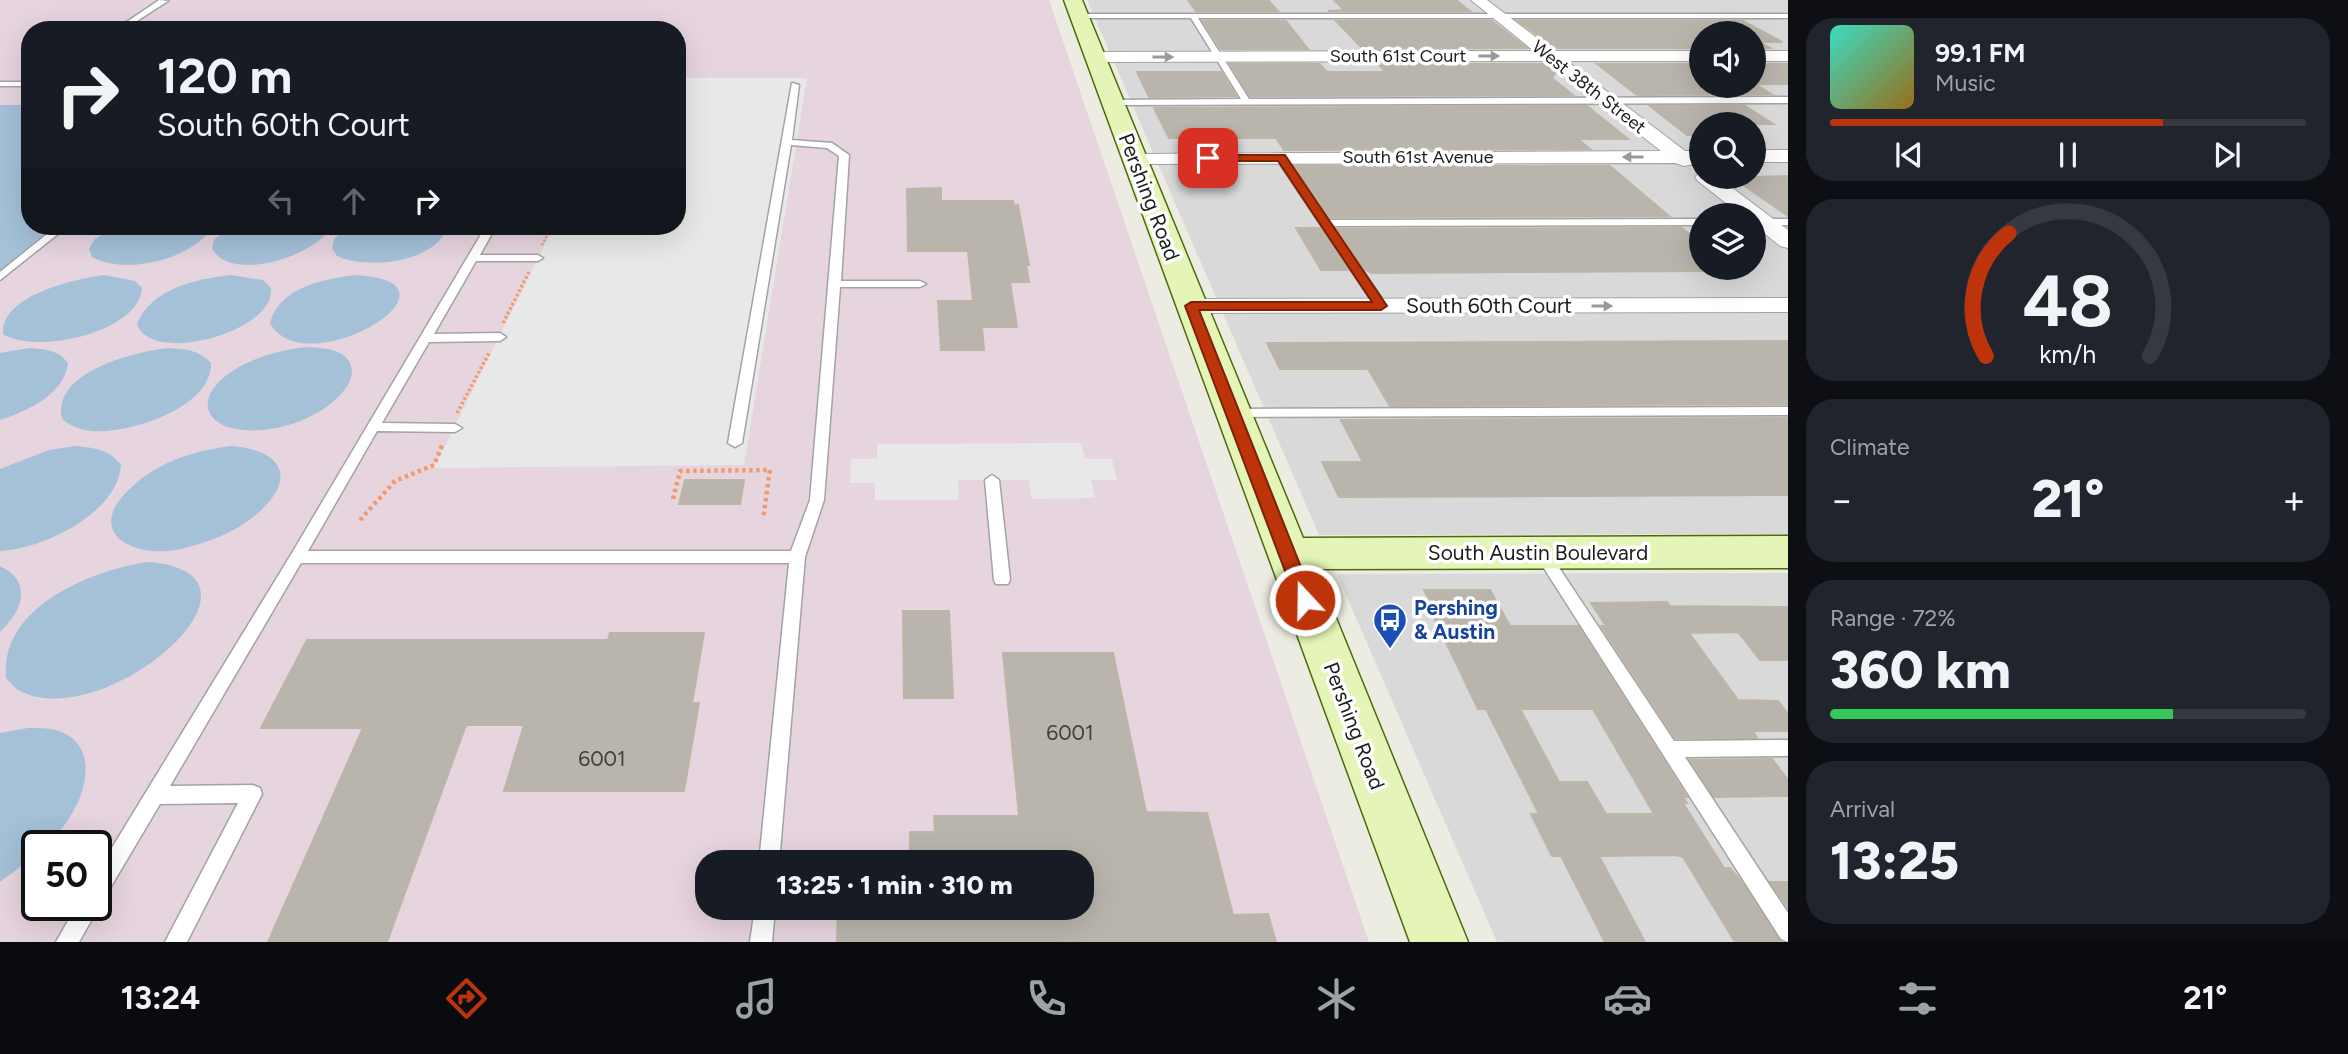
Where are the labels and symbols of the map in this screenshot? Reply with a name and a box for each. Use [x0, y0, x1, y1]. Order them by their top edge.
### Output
street label: West 38th Street [1528, 36, 1651, 138]
street label: South 61st Court [1330, 45, 1466, 67]
one-way arrow [1478, 50, 1500, 62]
one-way arrow [1152, 51, 1174, 63]
pin [1178, 128, 1238, 188]
street label: Pershing Road [1114, 130, 1185, 264]
street label: South 61st Avenue [1343, 146, 1494, 168]
one-way arrow [1622, 151, 1644, 163]
street label: South 60th Court [1406, 293, 1572, 318]
one-way arrow [1591, 300, 1613, 312]
street label: South Austin Boulevard [1428, 540, 1648, 565]
position arrow [1268, 563, 1342, 637]
place label: Pershing & Austin [1414, 595, 1498, 644]
bus stop icon: Pershing & Austin [1371, 601, 1409, 650]
street label: Pershing Road [1319, 659, 1390, 793]
house number: 6001 [1046, 720, 1094, 745]
house number: 6001 [578, 746, 626, 771]
speed limit sign: 50 [21, 830, 112, 921]

